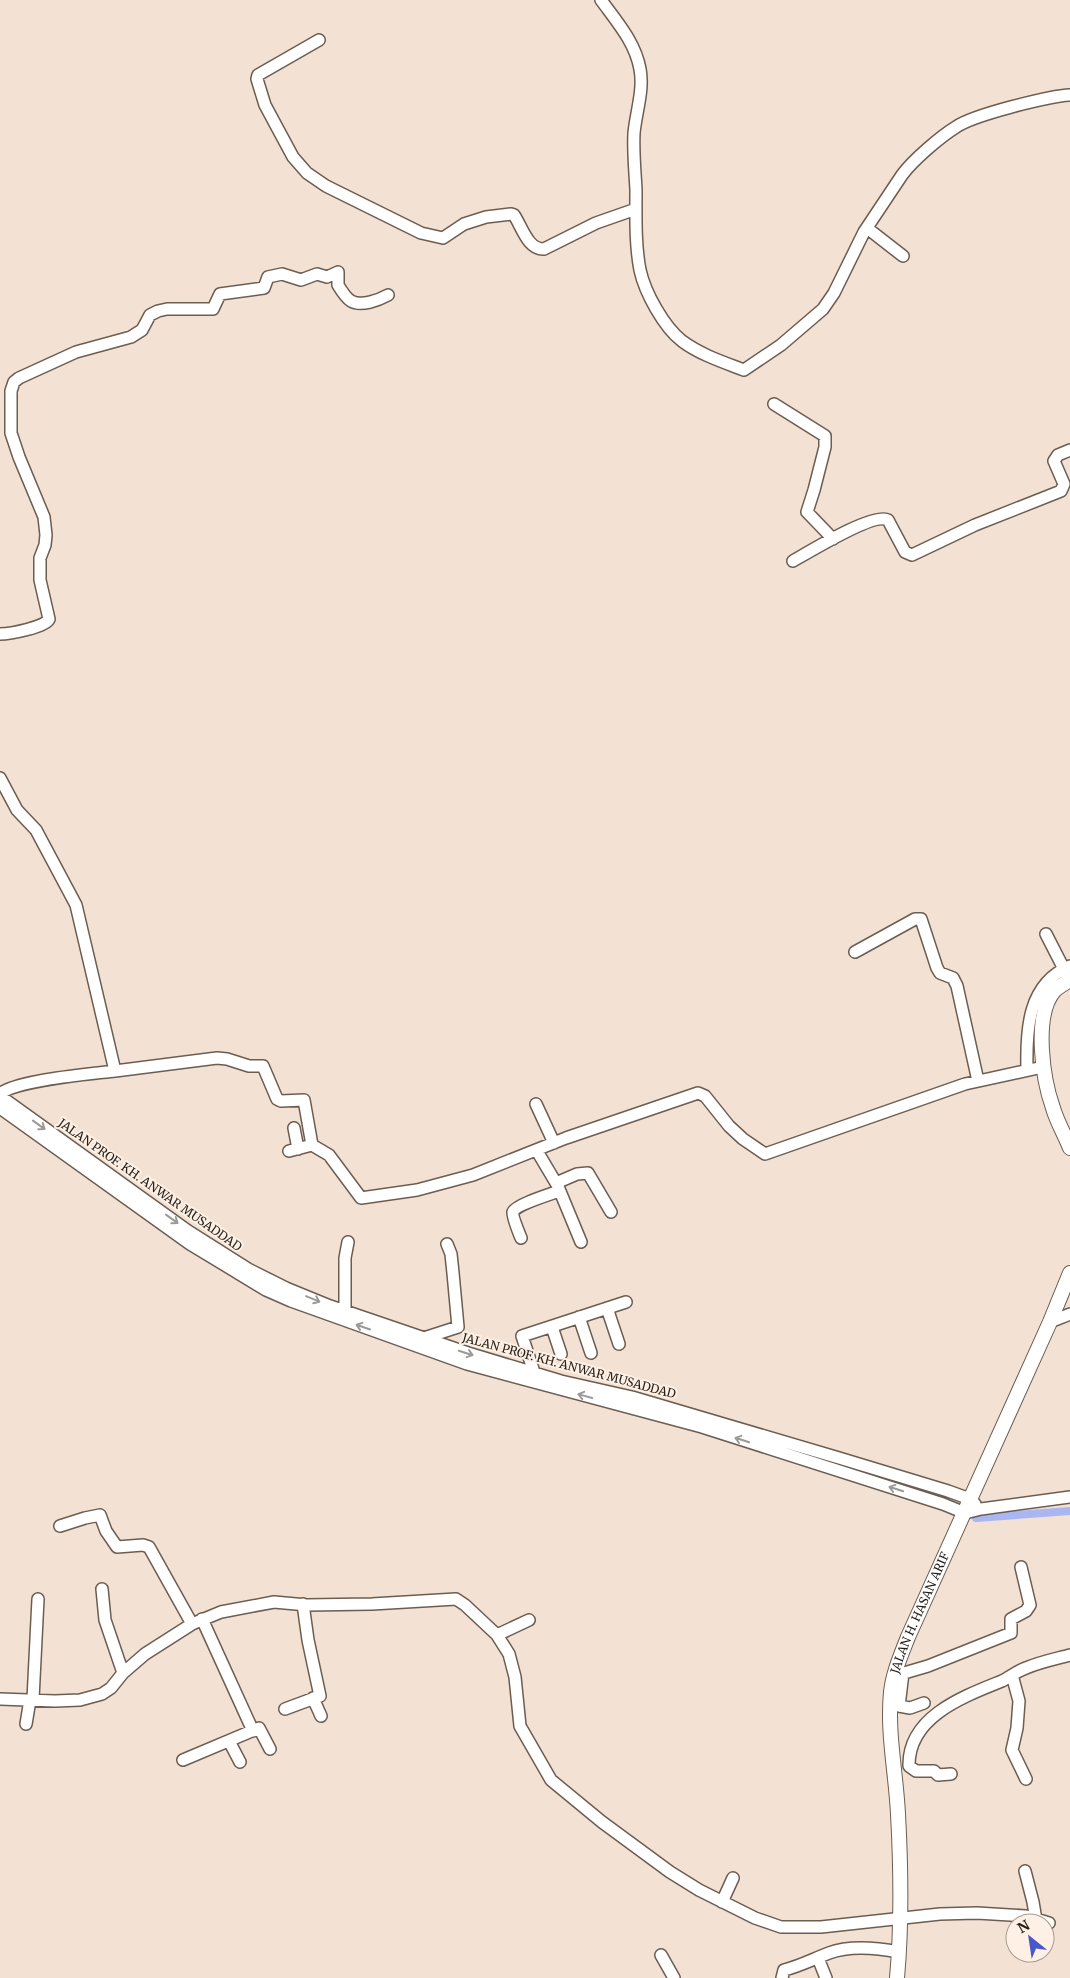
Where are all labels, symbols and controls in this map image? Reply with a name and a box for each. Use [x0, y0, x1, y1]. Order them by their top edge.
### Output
street label: JALAN PROF. KH. ANWAR MUSADDAD [55, 1115, 245, 1254]
one-way arrow [32, 1119, 46, 1130]
one-way arrow [165, 1214, 179, 1224]
one-way arrow [305, 1294, 320, 1304]
one-way arrow [355, 1322, 371, 1332]
street label: JALAN PROF. KH. ANWAR MUSADDAD [460, 1329, 678, 1401]
one-way arrow [458, 1348, 474, 1358]
one-way arrow [577, 1391, 593, 1401]
one-way arrow [734, 1434, 750, 1444]
one-way arrow [889, 1484, 905, 1493]
street label: JALAN H. HASAN ARIF [887, 1549, 953, 1676]
north arrow [1005, 1913, 1055, 1963]
text: N [1014, 1916, 1033, 1937]

